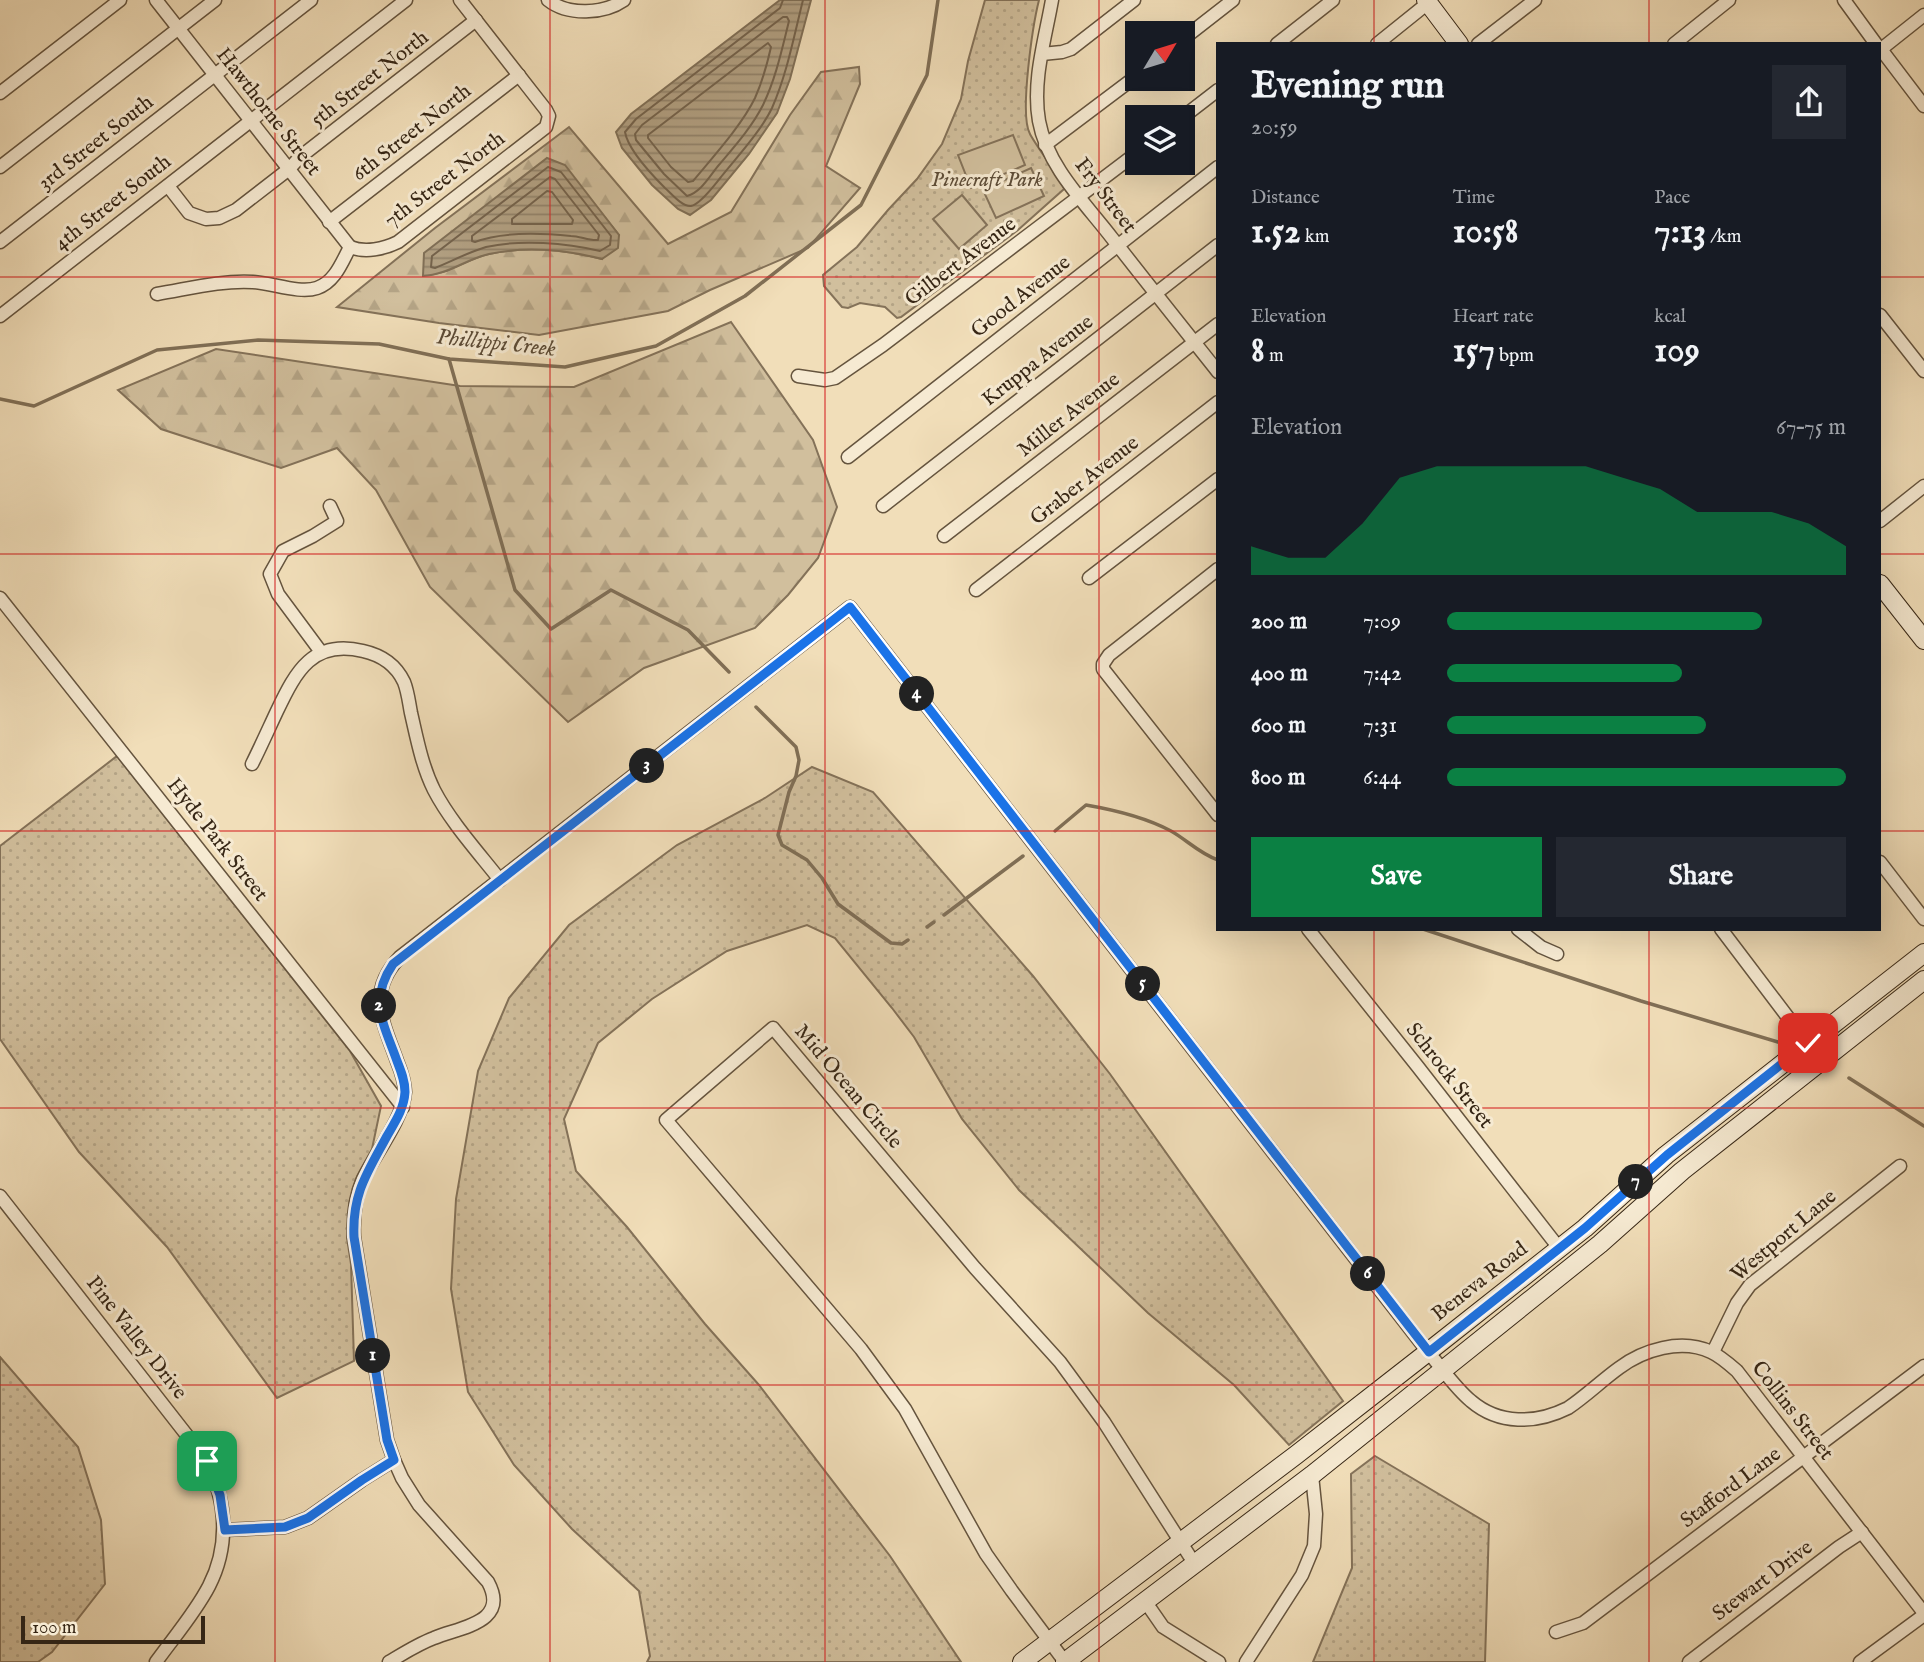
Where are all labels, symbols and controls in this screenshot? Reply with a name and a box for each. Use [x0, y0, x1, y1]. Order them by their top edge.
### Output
north arrow [1125, 21, 1195, 91]
map controls [1125, 21, 1195, 175]
street label: 5th Street North [306, 25, 434, 133]
street label: Hawthorne Street [209, 42, 327, 182]
text: Evening run [1251, 63, 1445, 111]
button: share [1772, 65, 1846, 139]
street label: 6th Street North [347, 78, 477, 188]
street label: 3rd Street South [33, 89, 159, 197]
button: layers [1125, 105, 1195, 175]
text: 20:59 [1251, 113, 1298, 142]
street label: 7th Street North [379, 126, 511, 234]
street label: 4th Street South [49, 149, 177, 257]
street label: Fry Street [1068, 153, 1142, 239]
park label: Pinecraft Park [931, 167, 1043, 194]
text: Distance [1251, 186, 1320, 210]
text: Time [1453, 186, 1495, 210]
text: Pace [1654, 186, 1690, 210]
text: 1.52 [1251, 210, 1301, 255]
text: 10:58 [1453, 210, 1518, 255]
text: 7:13 [1654, 210, 1706, 255]
street label: Gilbert Avenue [900, 211, 1022, 313]
text: km [1301, 225, 1330, 249]
text: /km [1706, 225, 1742, 249]
street label: Good Avenue [966, 249, 1077, 344]
text: Elevation [1251, 305, 1326, 329]
text: Heart rate [1453, 305, 1534, 329]
text: kcal [1654, 305, 1686, 329]
street label: Kruppa Avenue [977, 309, 1100, 413]
water label: Phillippi Creek [435, 322, 557, 364]
text: 8 [1251, 329, 1265, 374]
text: 157 [1453, 329, 1495, 374]
text: 109 [1654, 329, 1700, 374]
text: m [1265, 344, 1284, 368]
text: bpm [1495, 344, 1534, 368]
street label: Miller Avenue [1012, 366, 1126, 463]
text: Elevation [1251, 413, 1342, 442]
text: 67–75 m [1776, 413, 1846, 442]
street label: Graber Avenue [1025, 430, 1145, 532]
text: 200 m [1251, 607, 1307, 636]
text: 7:09 [1363, 607, 1401, 636]
text: 400 m [1251, 659, 1308, 688]
text: 7:42 [1363, 659, 1402, 688]
pin: 4 [900, 676, 934, 712]
text: 4 [912, 681, 921, 705]
text: 600 m [1251, 711, 1306, 740]
text: 7:31 [1363, 711, 1397, 740]
pin: 3 [630, 748, 664, 784]
text: 3 [643, 753, 650, 777]
text: 800 m [1251, 763, 1305, 792]
text: 6:44 [1363, 763, 1401, 792]
street label: Hyde Park Street [160, 773, 274, 907]
button: Save [1251, 837, 1542, 917]
button: Share [1556, 837, 1846, 917]
pin: 5 [1126, 967, 1160, 1002]
text: 5 [1139, 971, 1146, 995]
pin: 2 [362, 988, 396, 1024]
text: 2 [374, 993, 383, 1017]
pin [1778, 1013, 1838, 1073]
street label: Schrock Street [1399, 1018, 1499, 1134]
street label: Mid Ocean Circle [788, 1019, 908, 1155]
icon: check [1789, 1024, 1827, 1062]
pin: 7 [1618, 1164, 1654, 1200]
text: 7 [1631, 1169, 1640, 1193]
street label: Westport Lane [1725, 1184, 1843, 1288]
street label: Beneva Road [1426, 1236, 1534, 1328]
pin: 6 [1350, 1256, 1386, 1292]
text: 6 [1363, 1261, 1372, 1285]
street label: Pine Valley Drive [79, 1271, 193, 1406]
pin: 1 [356, 1338, 390, 1374]
text: 1 [369, 1343, 376, 1367]
street label: Collins Street [1745, 1356, 1839, 1466]
pin [177, 1431, 237, 1491]
street label: Stafford Lane [1675, 1441, 1787, 1535]
icon: arrive [188, 1442, 226, 1480]
street label: Stewart Drive [1707, 1534, 1819, 1628]
scale bar [21, 1613, 205, 1645]
text: 100 m [32, 1616, 76, 1640]

